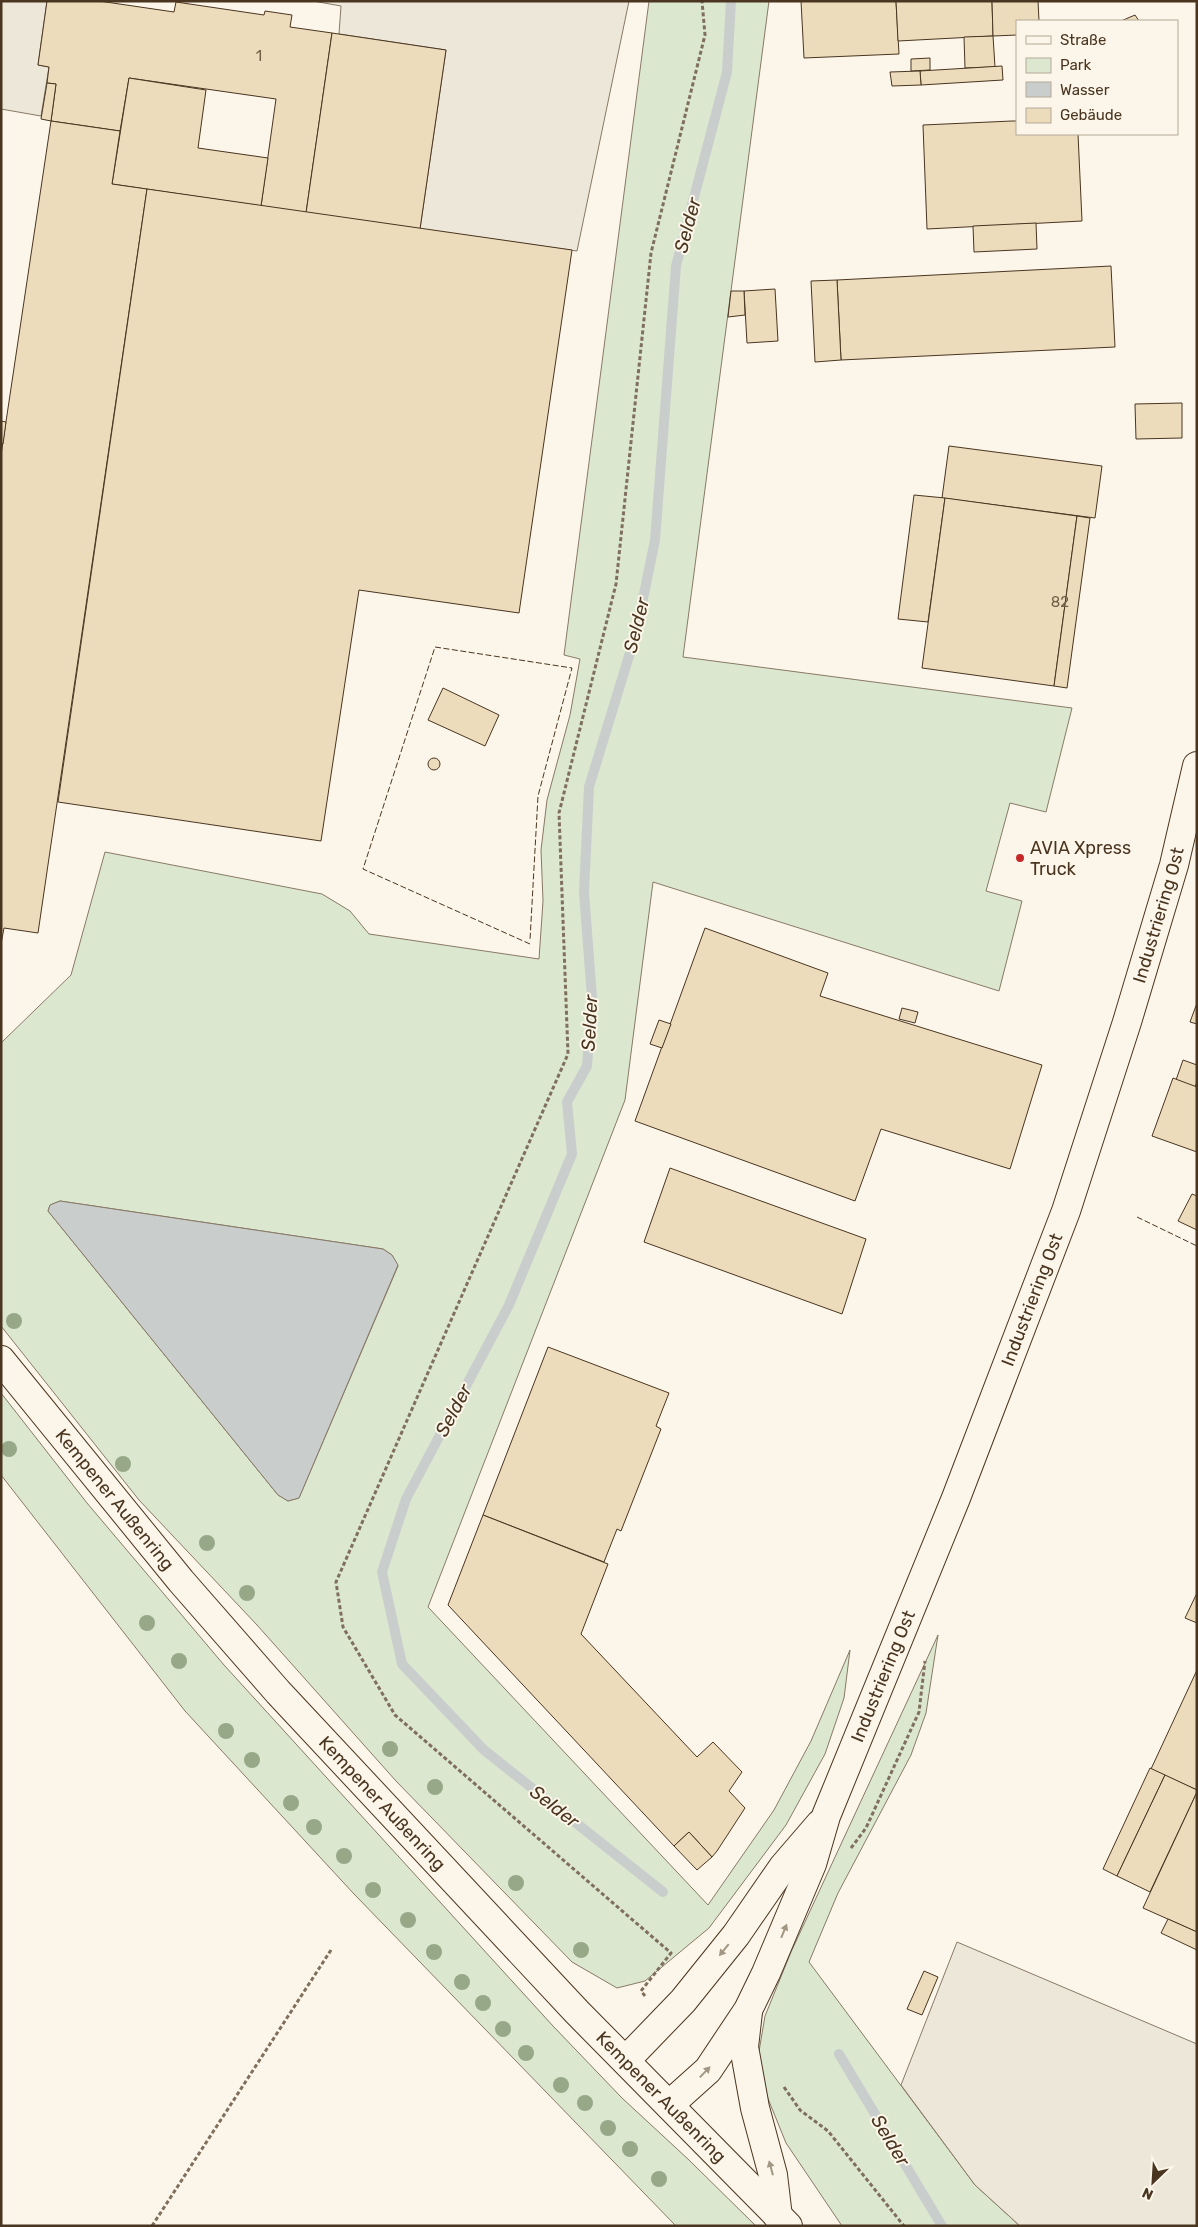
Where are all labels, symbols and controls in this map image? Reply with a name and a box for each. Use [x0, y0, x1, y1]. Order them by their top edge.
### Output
legend [1016, 20, 1178, 135]
text: Straße [1060, 31, 1106, 49]
house number: 1 [256, 47, 262, 65]
text: Park [1060, 56, 1091, 74]
text: Wasser [1060, 81, 1110, 99]
text: Gebäude [1060, 106, 1122, 124]
water label: Selder [669, 194, 706, 255]
house number: 82 [1051, 593, 1069, 611]
water label: Selder [619, 594, 655, 655]
place label: AVIA Xpress Truck [1030, 837, 1131, 880]
street label: Industriering Ost [1128, 845, 1189, 986]
marker: AVIA Xpress Truck [1014, 852, 1026, 864]
water label: Selder [577, 994, 602, 1052]
street label: Industriering Ost [997, 1230, 1067, 1369]
water label: Selder [430, 1379, 477, 1440]
street label: Kempener Außenring [51, 1424, 179, 1575]
street label: Industriering Ost [846, 1607, 920, 1745]
street label: Kempener Außenring [314, 1732, 450, 1875]
water label: Selder [525, 1780, 584, 1833]
one-way arrow [780, 1924, 788, 1938]
one-way arrow [719, 1943, 730, 1956]
street label: Kempener Außenring [591, 2027, 731, 2168]
one-way arrow [699, 2066, 711, 2078]
water label: Selder [866, 2110, 915, 2171]
north arrow [1128, 2157, 1178, 2207]
one-way arrow [767, 2161, 775, 2176]
text: N [1140, 2183, 1156, 2203]

